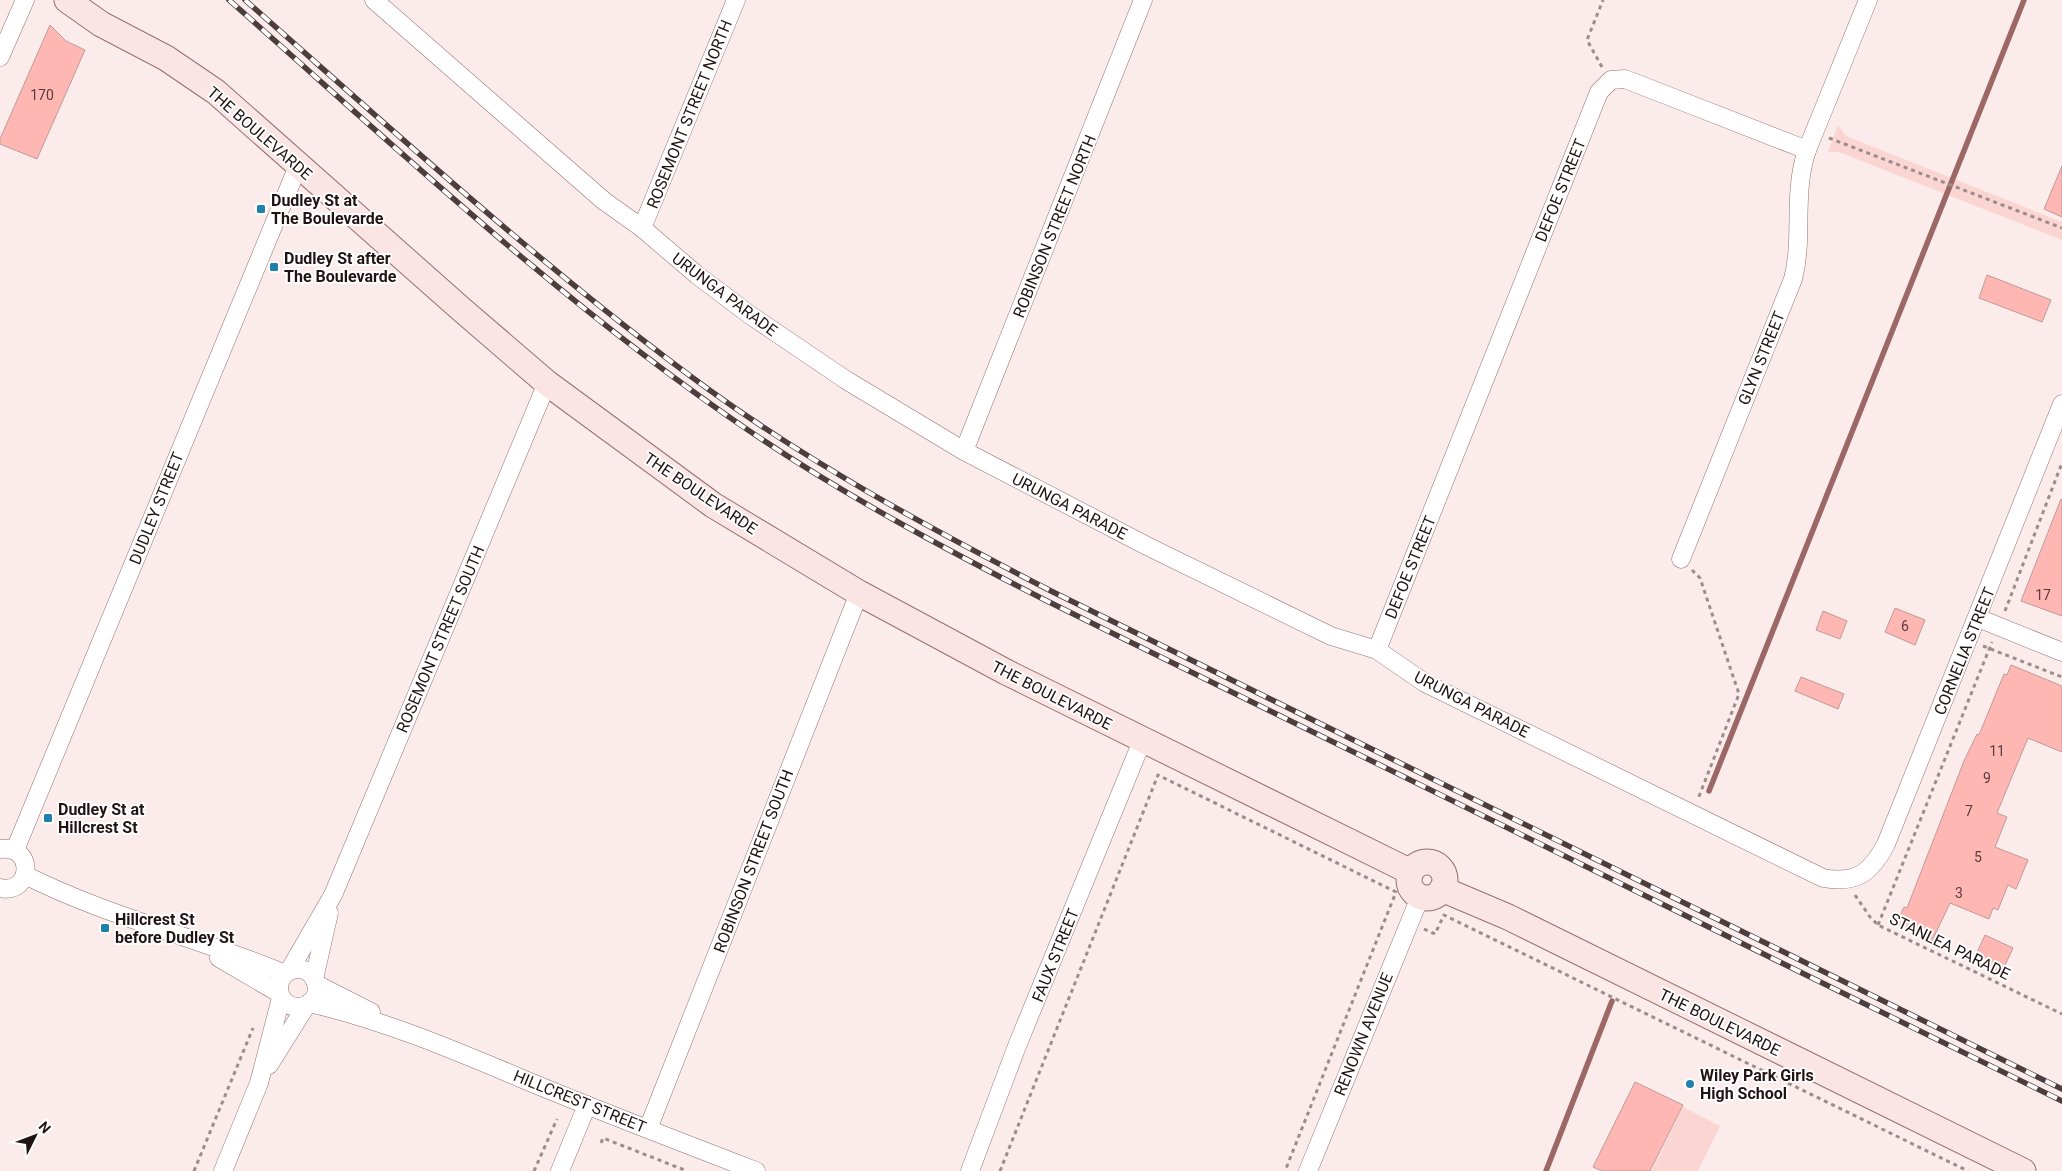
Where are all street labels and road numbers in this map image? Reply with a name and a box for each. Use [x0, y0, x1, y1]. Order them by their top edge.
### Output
street label: ROSEMONT STREET NORTH [643, 17, 736, 211]
street label: THE BOULEVARDE [203, 83, 316, 184]
street label: ROBINSON STREET NORTH [1009, 132, 1100, 320]
street label: DEFOE STREET [1531, 136, 1590, 244]
street label: URUNGA PARADE [668, 249, 781, 340]
street label: GLYN STREET [1734, 308, 1789, 408]
street label: THE BOULEVARDE [640, 448, 761, 538]
street label: DUDLEY STREET [125, 449, 188, 567]
street label: URUNGA PARADE [1009, 469, 1131, 544]
street label: DEFOE STREET [1381, 513, 1440, 621]
street label: ROSEMONT STREET SOUTH [392, 543, 488, 735]
street label: CORNELIA STREET [1930, 584, 1999, 718]
street label: THE BOULEVARDE [988, 657, 1115, 734]
street label: URUNGA PARADE [1411, 667, 1533, 742]
street label: ROBINSON STREET SOUTH [710, 767, 797, 956]
street label: FAUX STREET [1028, 905, 1083, 1005]
street label: STANLEA PARADE [1886, 909, 2013, 984]
street label: RENOWN AVENUE [1330, 970, 1397, 1098]
street label: THE BOULEVARDE [1656, 985, 1784, 1060]
street label: HILLCREST STREET [511, 1066, 649, 1137]

